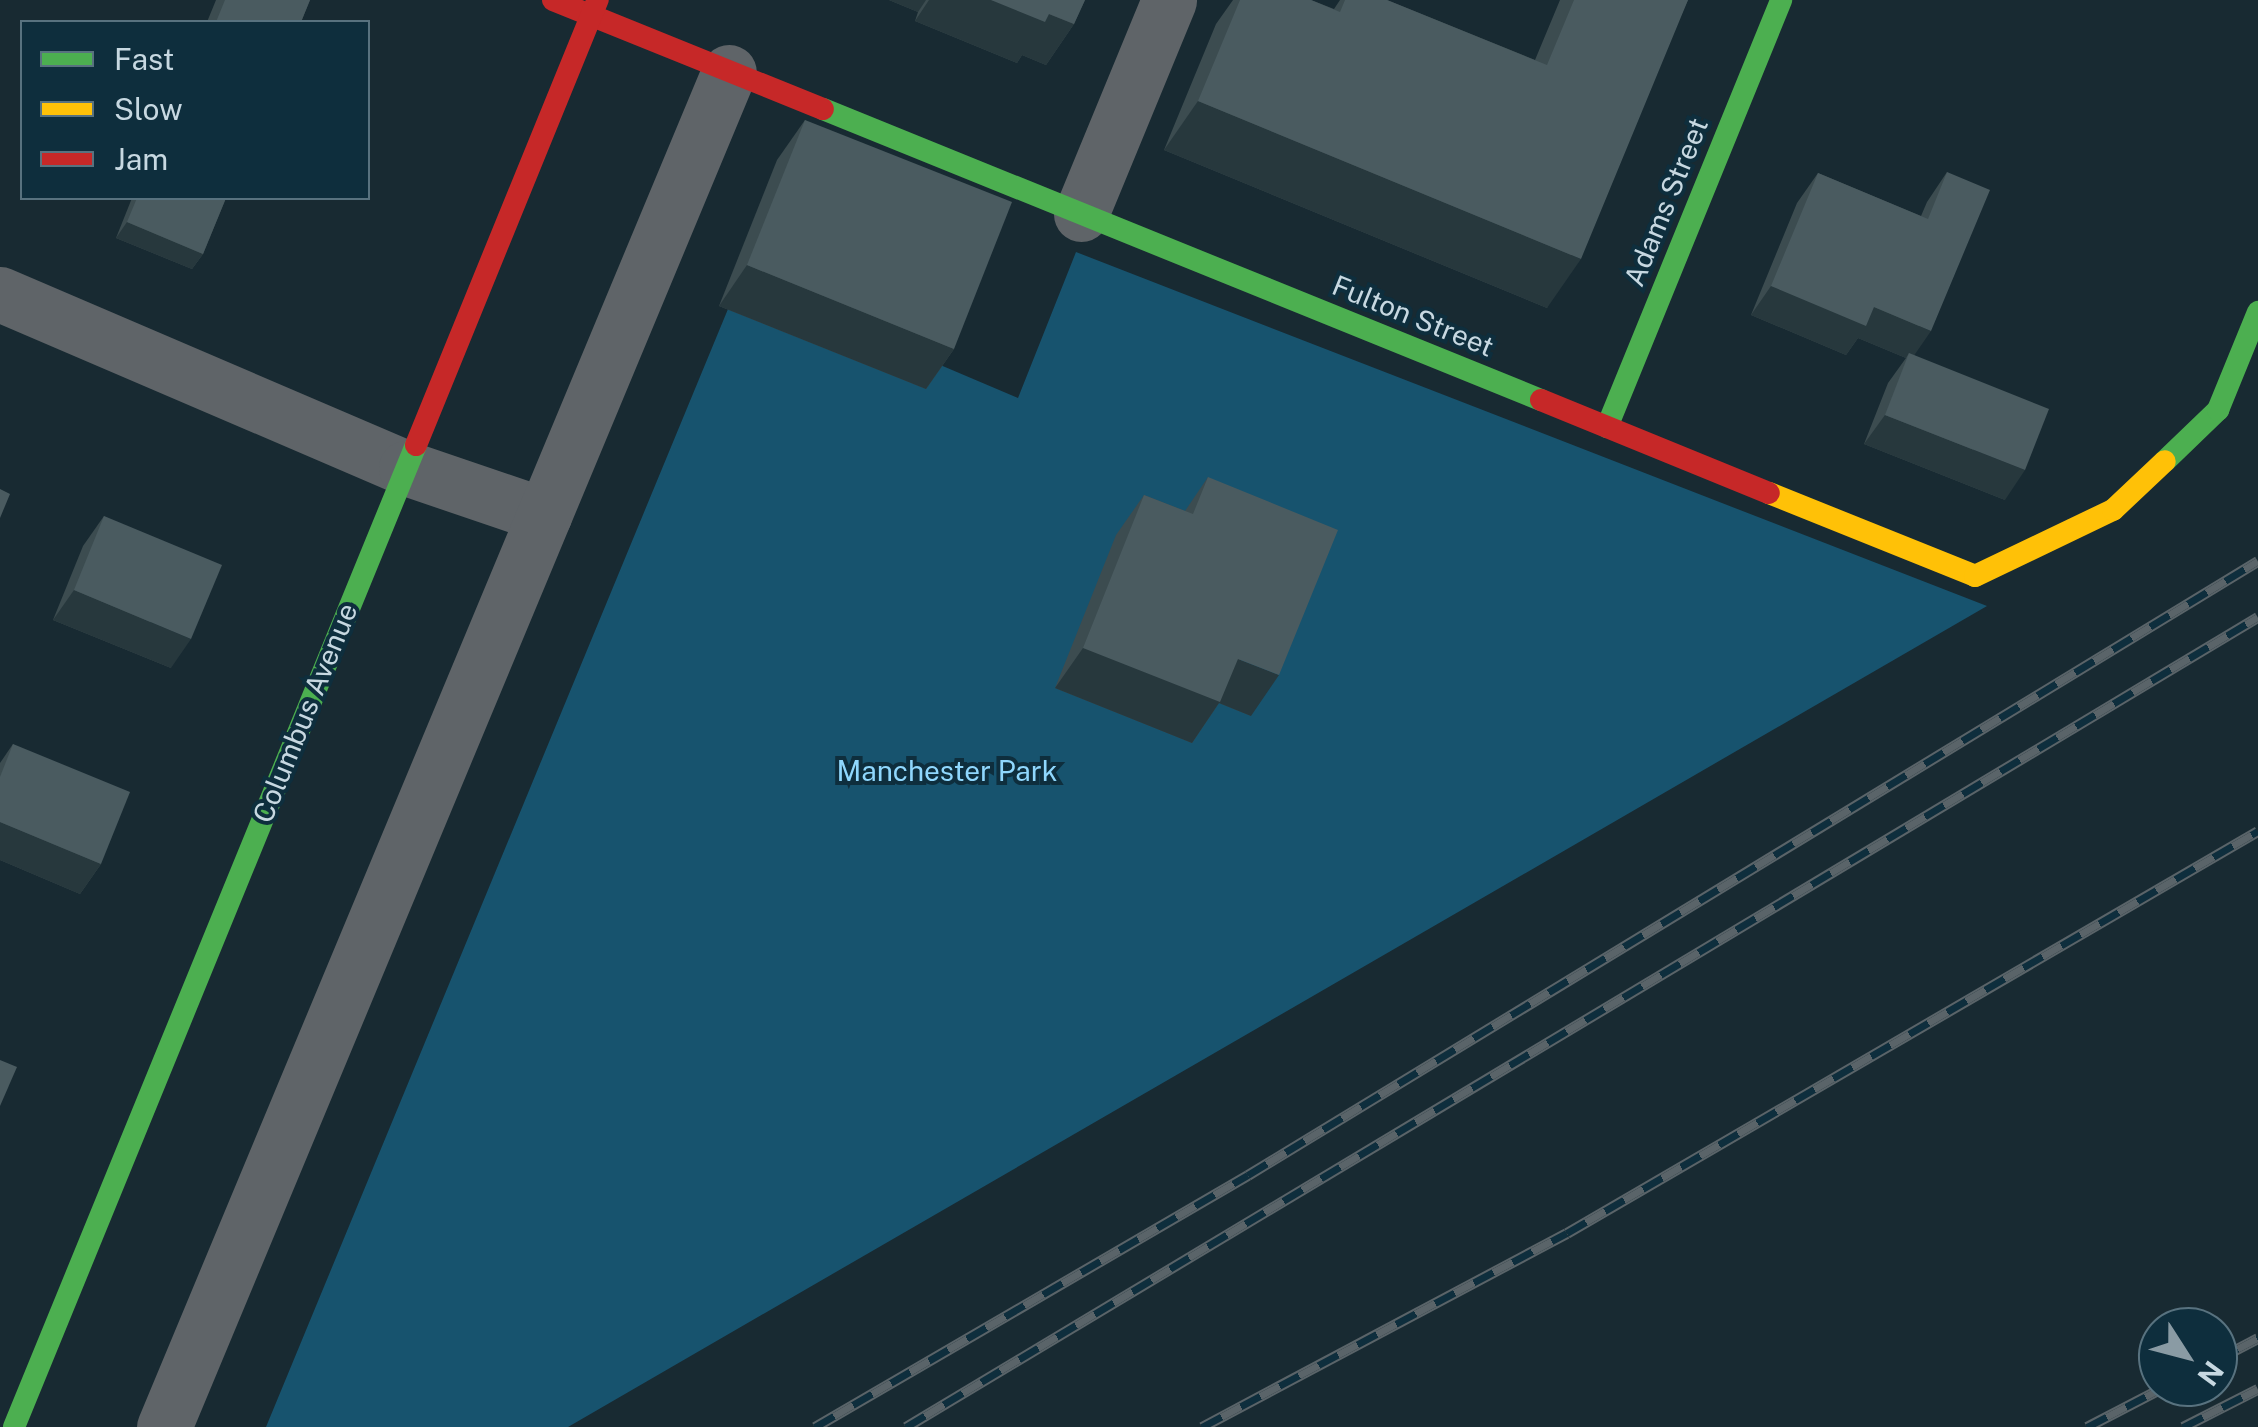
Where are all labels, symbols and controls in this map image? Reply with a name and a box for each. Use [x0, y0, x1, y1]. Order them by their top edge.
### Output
legend [20, 20, 370, 200]
text: Fast [114, 41, 174, 77]
text: Slow [114, 91, 183, 127]
street label: Adams Street [1617, 113, 1715, 291]
text: Jam [114, 141, 168, 177]
street label: Fulton Street [1327, 268, 1499, 364]
street label: Columbus Avenue [246, 598, 364, 828]
park label: Manchester Park [837, 754, 1057, 788]
north arrow [2138, 1307, 2238, 1407]
text: N [2191, 1355, 2231, 1392]

